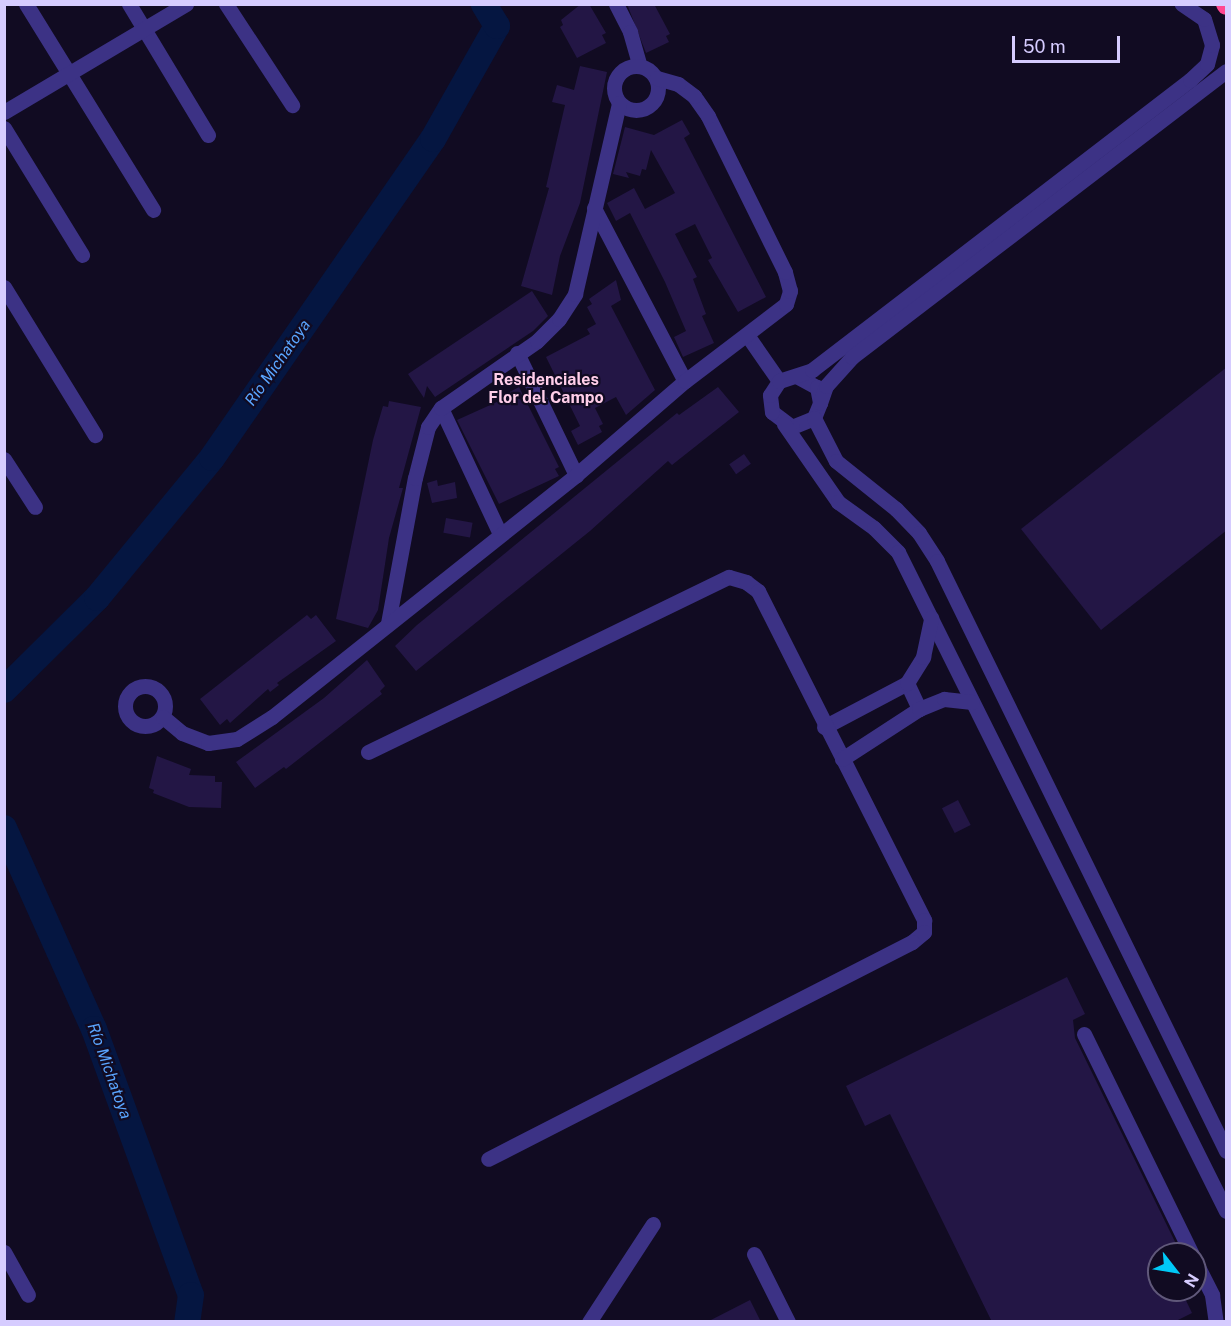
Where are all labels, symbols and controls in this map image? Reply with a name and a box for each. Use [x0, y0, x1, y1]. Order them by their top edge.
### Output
scale bar [1015, 24, 1123, 62]
text: 50 m [1023, 36, 1066, 57]
water label: Río Michatoya [241, 316, 315, 410]
district label: Residenciales Flor del Campo [488, 370, 604, 408]
water label: Río Michatoya [83, 1020, 135, 1122]
north arrow [1147, 1242, 1207, 1302]
text: N [1180, 1270, 1203, 1291]

